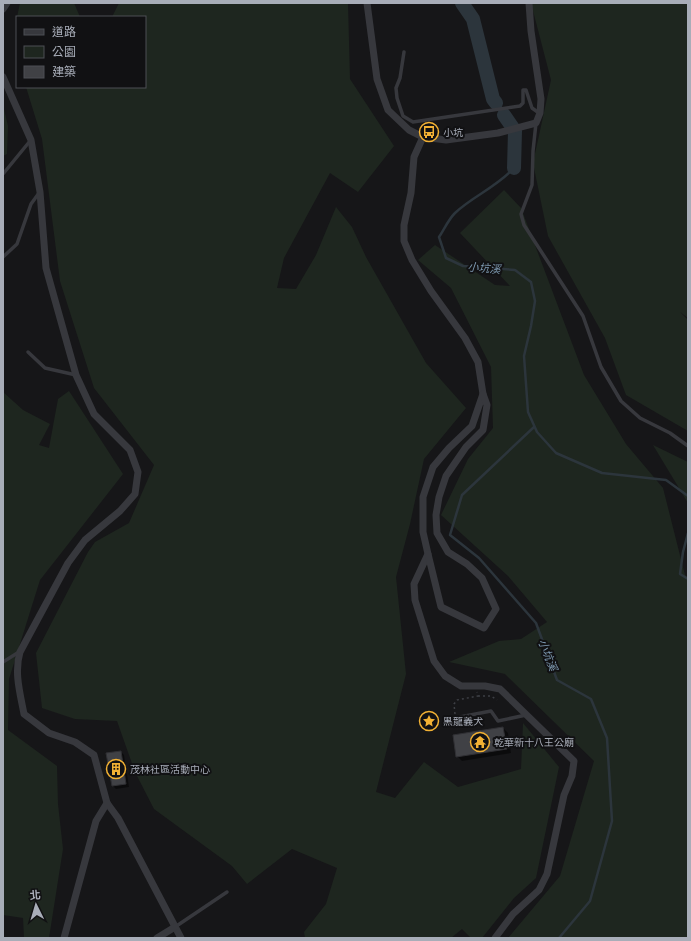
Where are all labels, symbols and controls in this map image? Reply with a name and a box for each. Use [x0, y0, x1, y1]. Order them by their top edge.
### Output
legend [16, 16, 146, 88]
text: 道路 [52, 25, 76, 39]
text: 公園 [52, 45, 76, 59]
text: 建築 [52, 65, 76, 79]
bus stop icon: 小坑 [418, 121, 440, 143]
place label: 小坑 [443, 126, 463, 138]
water label: 小坑溪 [467, 261, 503, 276]
water label: 小坑溪 [536, 637, 560, 674]
place icon: 黑龍義犬 [418, 710, 440, 732]
place label: 黑龍義犬 [443, 715, 483, 727]
temple icon: 乾華新十八王公廟 [469, 731, 491, 753]
place label: 乾華新十八王公廟 [494, 736, 574, 748]
building icon: 茂林社區活動中心 [105, 758, 127, 780]
place label: 茂林社區活動中心 [130, 763, 210, 775]
north arrow [16, 885, 56, 925]
text: 北 [29, 889, 41, 901]

